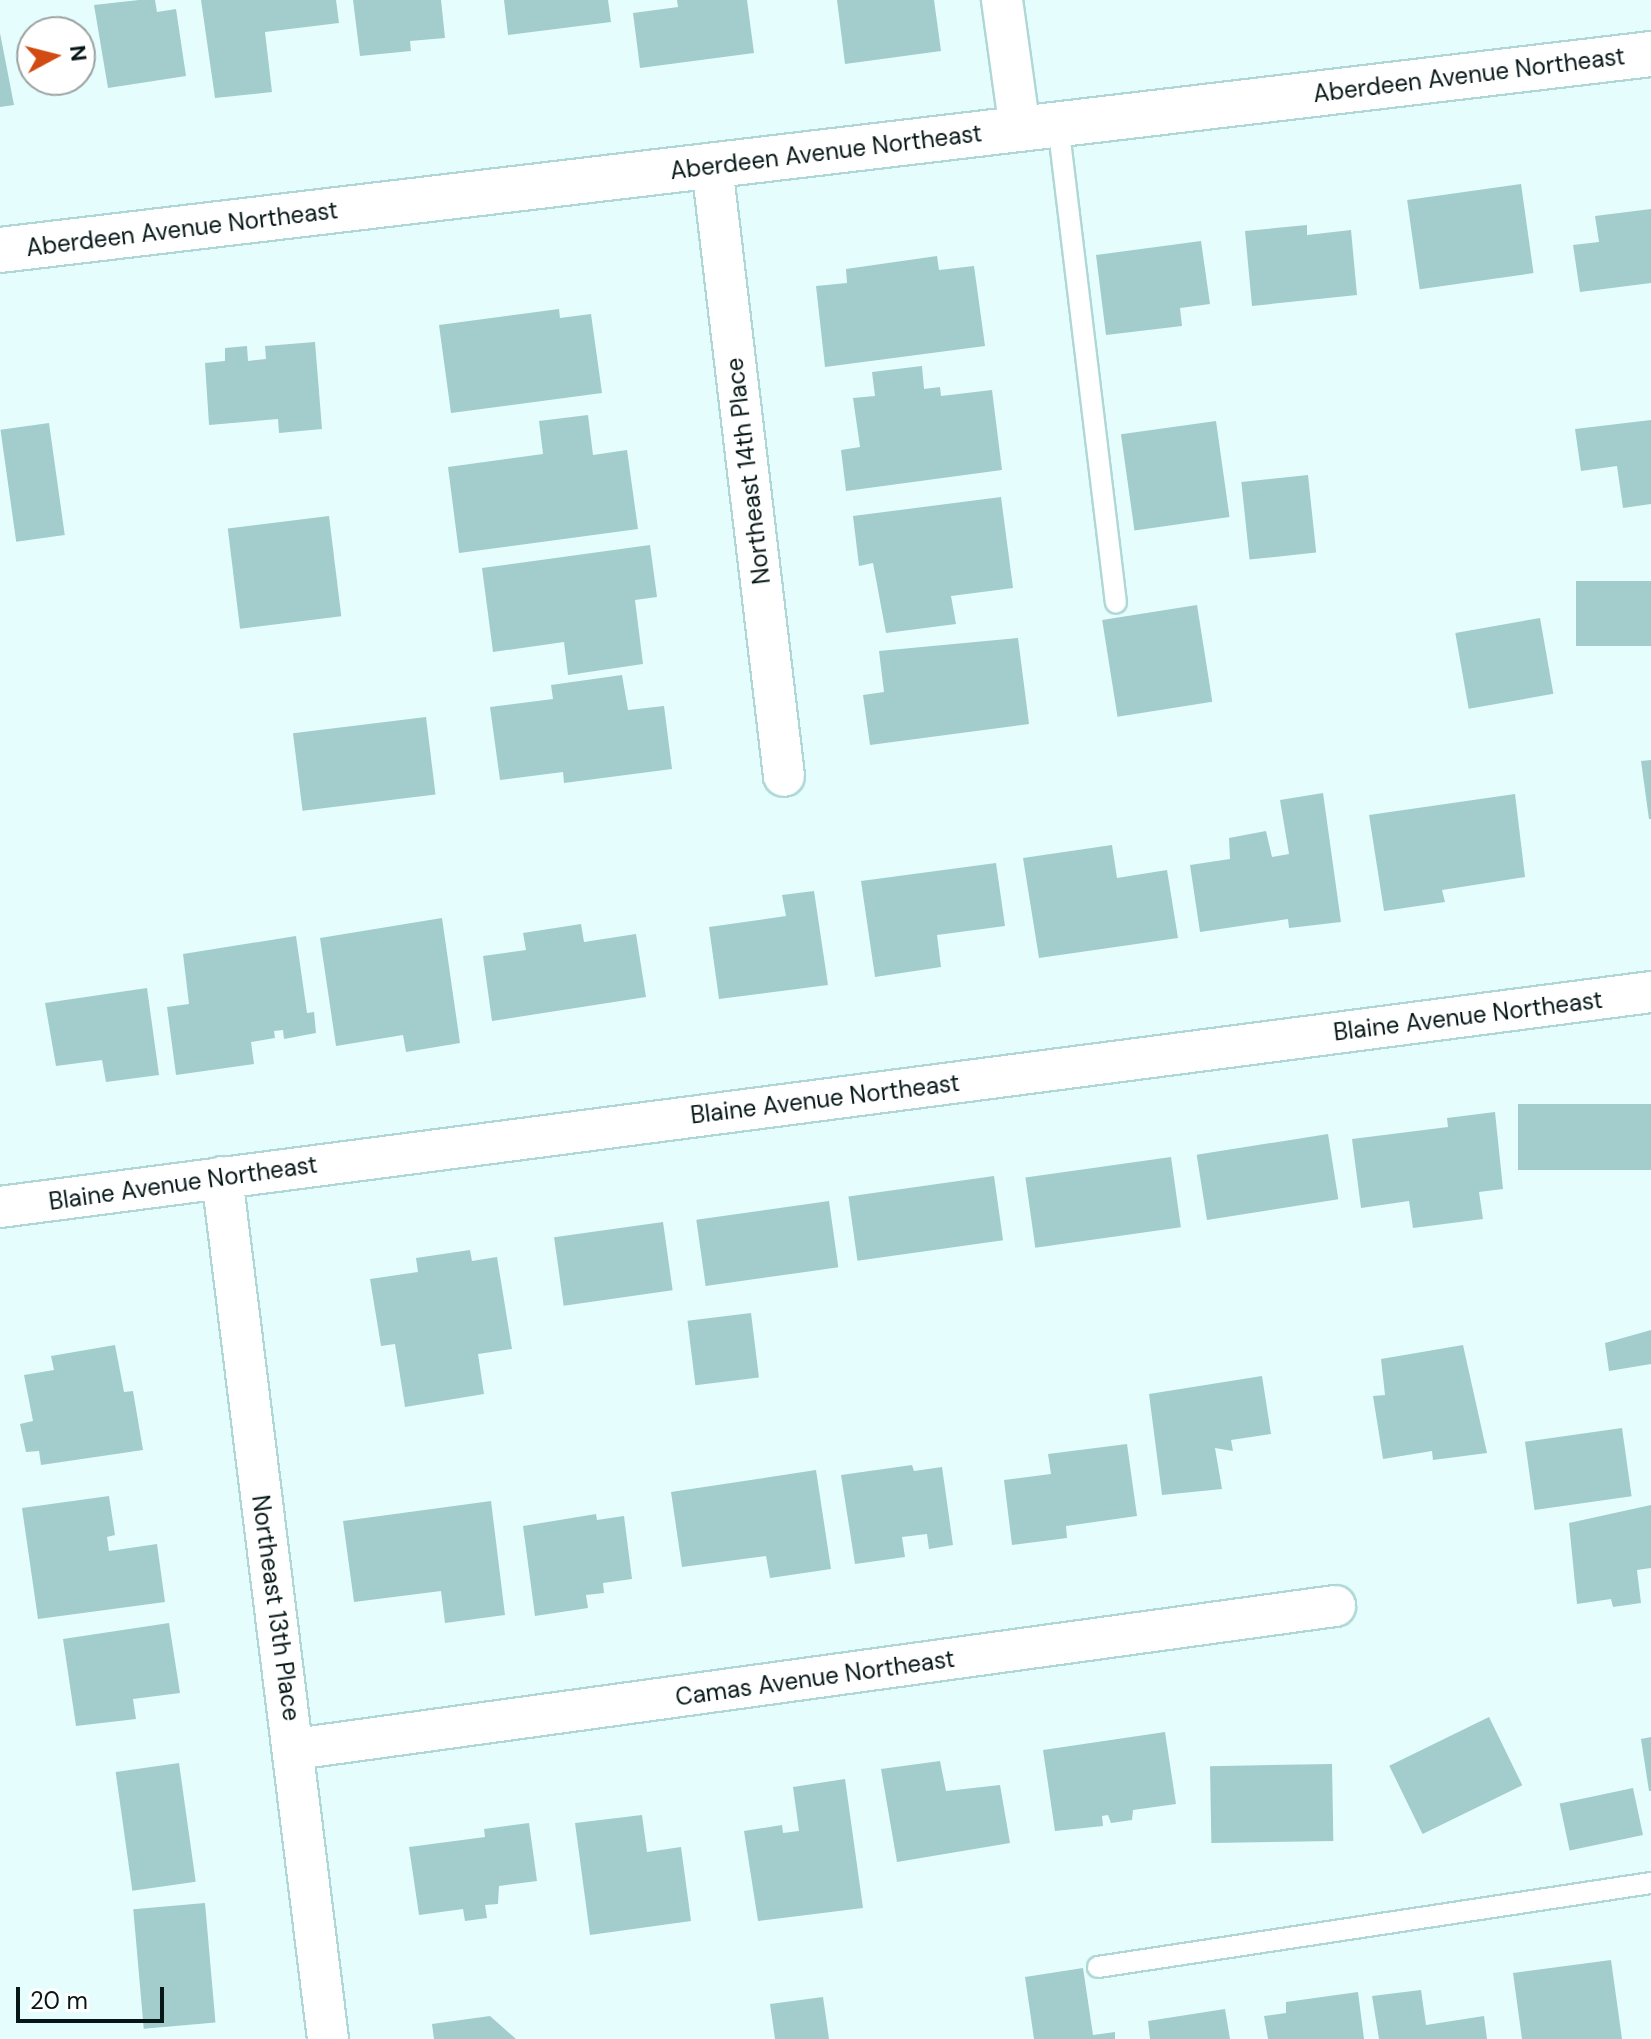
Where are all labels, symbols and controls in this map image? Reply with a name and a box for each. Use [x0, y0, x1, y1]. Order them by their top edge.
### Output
north arrow [16, 16, 96, 96]
street label: Aberdeen Avenue Northeast [1311, 42, 1627, 108]
text: N [63, 44, 94, 63]
street label: Aberdeen Avenue Northeast [668, 119, 984, 185]
street label: Aberdeen Avenue Northeast [24, 196, 340, 262]
street label: Northeast 14th Place [720, 356, 776, 586]
street label: Blaine Avenue Northeast [1332, 985, 1604, 1047]
street label: Blaine Avenue Northeast [689, 1068, 961, 1130]
street label: Blaine Avenue Northeast [47, 1150, 319, 1216]
street label: Northeast 13th Place [246, 1493, 306, 1723]
street label: Camas Avenue Northeast [674, 1644, 956, 1712]
scale bar [20, 1971, 168, 2021]
text: 20 m [30, 1985, 88, 2016]

